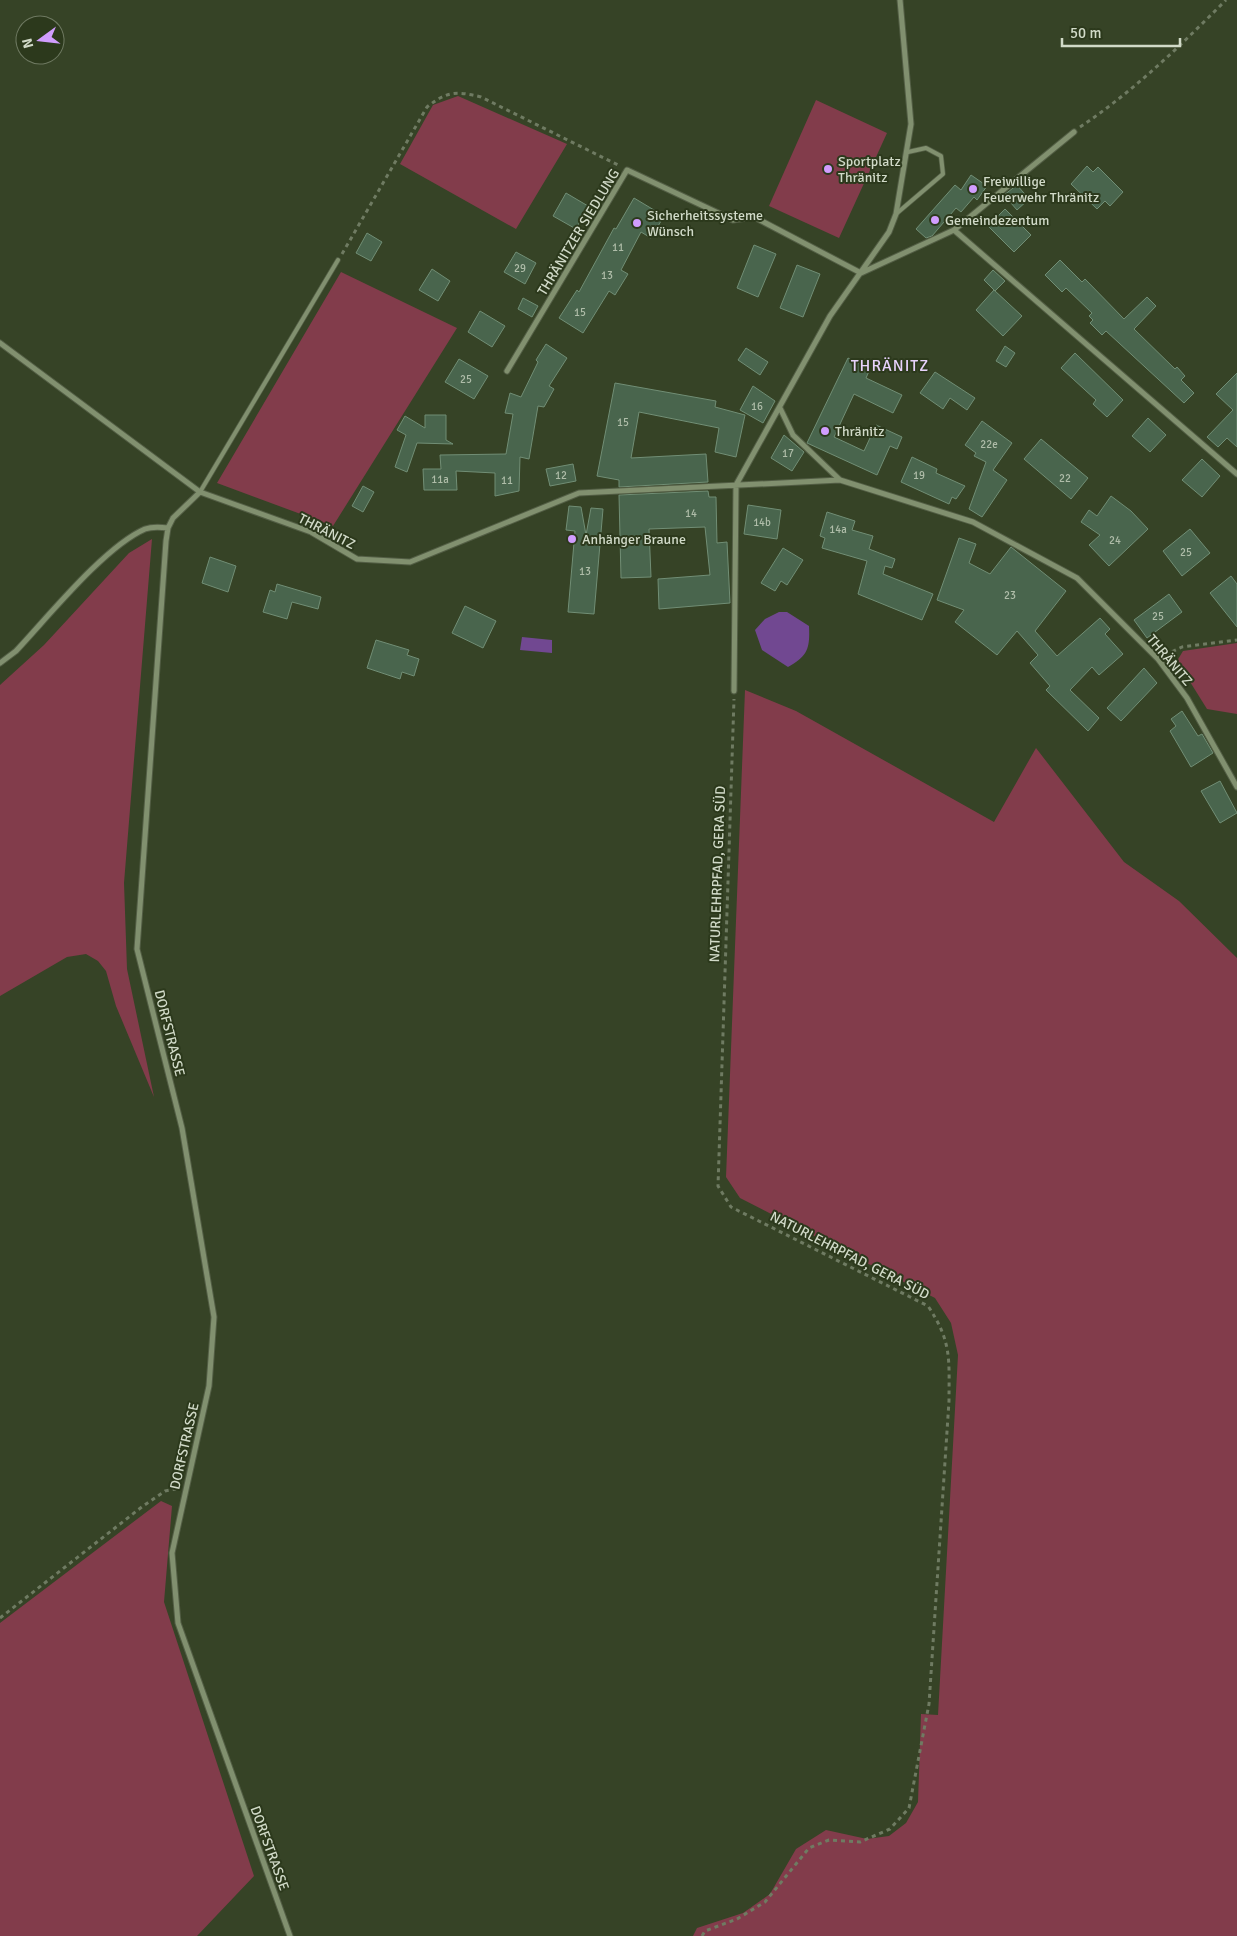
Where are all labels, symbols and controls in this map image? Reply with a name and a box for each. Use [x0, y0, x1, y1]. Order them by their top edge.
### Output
north arrow [15, 15, 65, 65]
scale bar [1062, 15, 1180, 47]
text: 50 m [1070, 24, 1101, 42]
text: N [18, 36, 37, 50]
place label: Sportplatz Thränitz [838, 153, 901, 186]
marker: Sportplatz Thränitz [822, 163, 834, 175]
street label: THRÄNITZER SIEDLUNG [534, 166, 623, 299]
place label: Freiwillige Feuerwehr Thränitz [983, 173, 1099, 206]
marker: Freiwillige Feuerwehr Thränitz [967, 183, 979, 195]
place label: Sicherheitssysteme Wünsch [647, 207, 763, 240]
place label: Gemeindezentum [945, 212, 1049, 229]
marker: Gemeindezentum [929, 214, 941, 226]
marker: Sicherheitssysteme Wünsch [631, 217, 643, 229]
house number: 11 [612, 241, 624, 254]
house number: 29 [514, 262, 526, 275]
house number: 13 [601, 269, 613, 282]
house number: 15 [574, 306, 586, 319]
district label: THRÄNITZ [851, 356, 929, 376]
house number: 25 [460, 373, 472, 386]
house number: 16 [751, 400, 763, 413]
house number: 15 [617, 416, 629, 429]
place label: Thränitz [835, 423, 884, 440]
marker: Thränitz [819, 425, 831, 437]
house number: 22e [980, 438, 998, 451]
house number: 17 [782, 447, 794, 460]
house number: 12 [555, 469, 567, 482]
house number: 19 [913, 469, 925, 482]
house number: 22 [1059, 472, 1071, 485]
house number: 11a [431, 473, 449, 486]
house number: 11 [501, 474, 513, 487]
house number: 14 [685, 507, 697, 520]
street label: THRÄNITZ [295, 510, 358, 553]
house number: 14b [753, 516, 771, 529]
house number: 14a [829, 523, 847, 536]
place label: Anhänger Braune [582, 531, 686, 548]
marker: Anhänger Braune [566, 533, 578, 545]
house number: 24 [1109, 534, 1121, 547]
house number: 25 [1180, 546, 1192, 559]
house number: 13 [579, 565, 591, 578]
house number: 23 [1004, 589, 1016, 602]
house number: 25 [1152, 610, 1164, 623]
street label: THRÄNITZ [1143, 631, 1196, 690]
street label: NATURLEHRPFAD, GERA SÜD [706, 786, 729, 963]
street label: DORFSTRASSE [151, 988, 189, 1078]
street label: NATURLEHRPFAD, GERA SÜD [767, 1208, 932, 1303]
street label: DORFSTRASSE [166, 1401, 203, 1491]
street label: DORFSTRASSE [246, 1804, 293, 1893]

